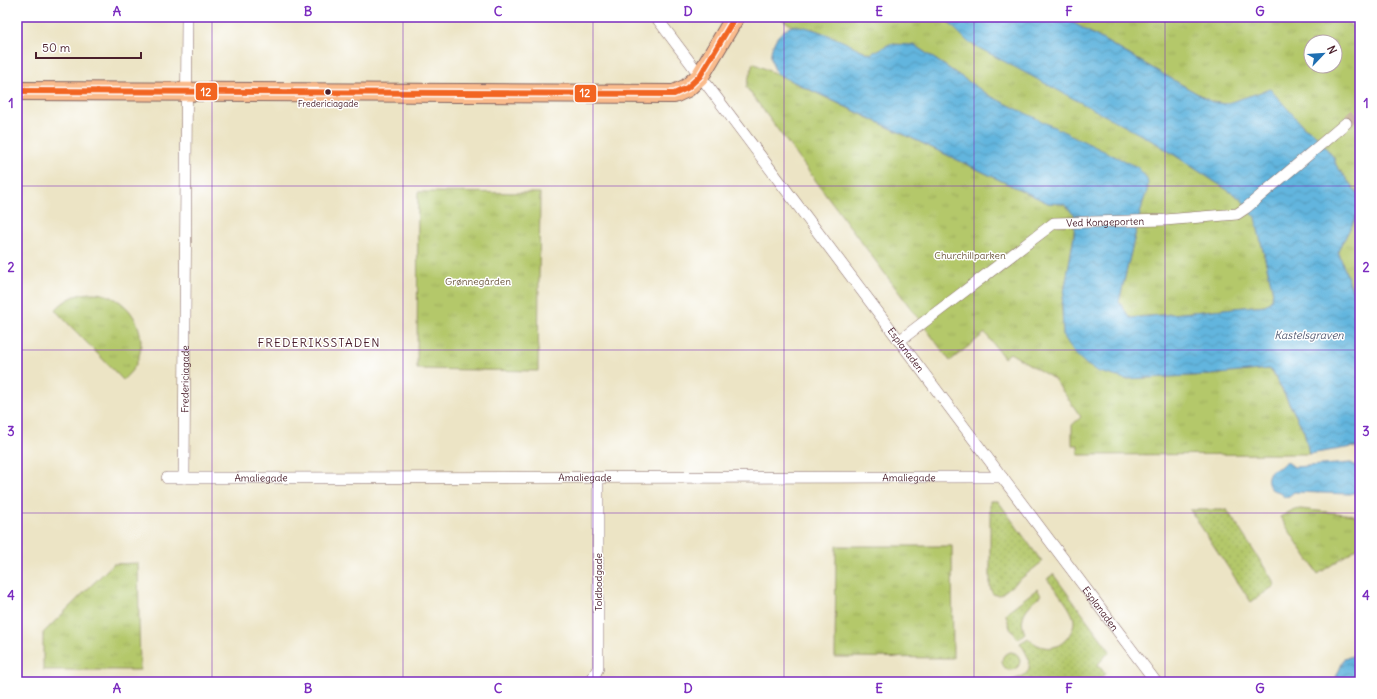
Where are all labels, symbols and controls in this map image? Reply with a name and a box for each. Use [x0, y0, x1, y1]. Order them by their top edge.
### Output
text: A [113, 3, 122, 20]
text: B [304, 3, 313, 20]
text: C [494, 3, 503, 20]
text: D [683, 3, 693, 20]
text: E [875, 3, 883, 20]
text: F [1065, 3, 1073, 20]
text: G [1255, 3, 1265, 20]
scale bar [36, 34, 141, 60]
north arrow [1303, 34, 1343, 74]
text: 50 m [42, 40, 71, 55]
text: N [1324, 43, 1340, 56]
line badge: 12 [195, 82, 218, 101]
line badge: 12 [574, 84, 597, 103]
text: 12 [201, 85, 211, 99]
text: 12 [580, 86, 590, 100]
marker: Fredericiagade [323, 87, 333, 97]
text: 1 [8, 95, 14, 112]
text: 1 [1363, 95, 1369, 112]
place label: Fredericiagade [298, 98, 358, 109]
street label: Ved Kongeporten [1066, 214, 1144, 229]
park label: Churchillparken [934, 249, 1006, 262]
text: 2 [7, 259, 15, 276]
text: 2 [1362, 259, 1370, 276]
park label: Grønnegården [445, 275, 511, 288]
street label: Esplanaden [885, 325, 927, 375]
water label: Kastelsgraven [1274, 328, 1344, 342]
district label: FREDERIKSSTADEN [257, 335, 381, 350]
street label: Fredericiagade [178, 345, 191, 413]
text: 3 [7, 423, 15, 440]
text: 3 [1362, 423, 1370, 440]
street label: Amaliegade [234, 471, 288, 484]
street label: Amaliegade [558, 471, 612, 484]
street label: Amaliegade [882, 471, 936, 484]
street label: Toldbodgade [592, 553, 605, 611]
street label: Esplanaden [1080, 584, 1122, 634]
text: 4 [7, 587, 15, 604]
text: 4 [1362, 587, 1370, 604]
text: A [113, 680, 122, 697]
text: B [304, 680, 313, 697]
text: C [494, 680, 503, 697]
text: D [683, 680, 693, 697]
text: E [875, 680, 883, 697]
text: F [1065, 680, 1073, 697]
text: G [1255, 680, 1265, 697]

